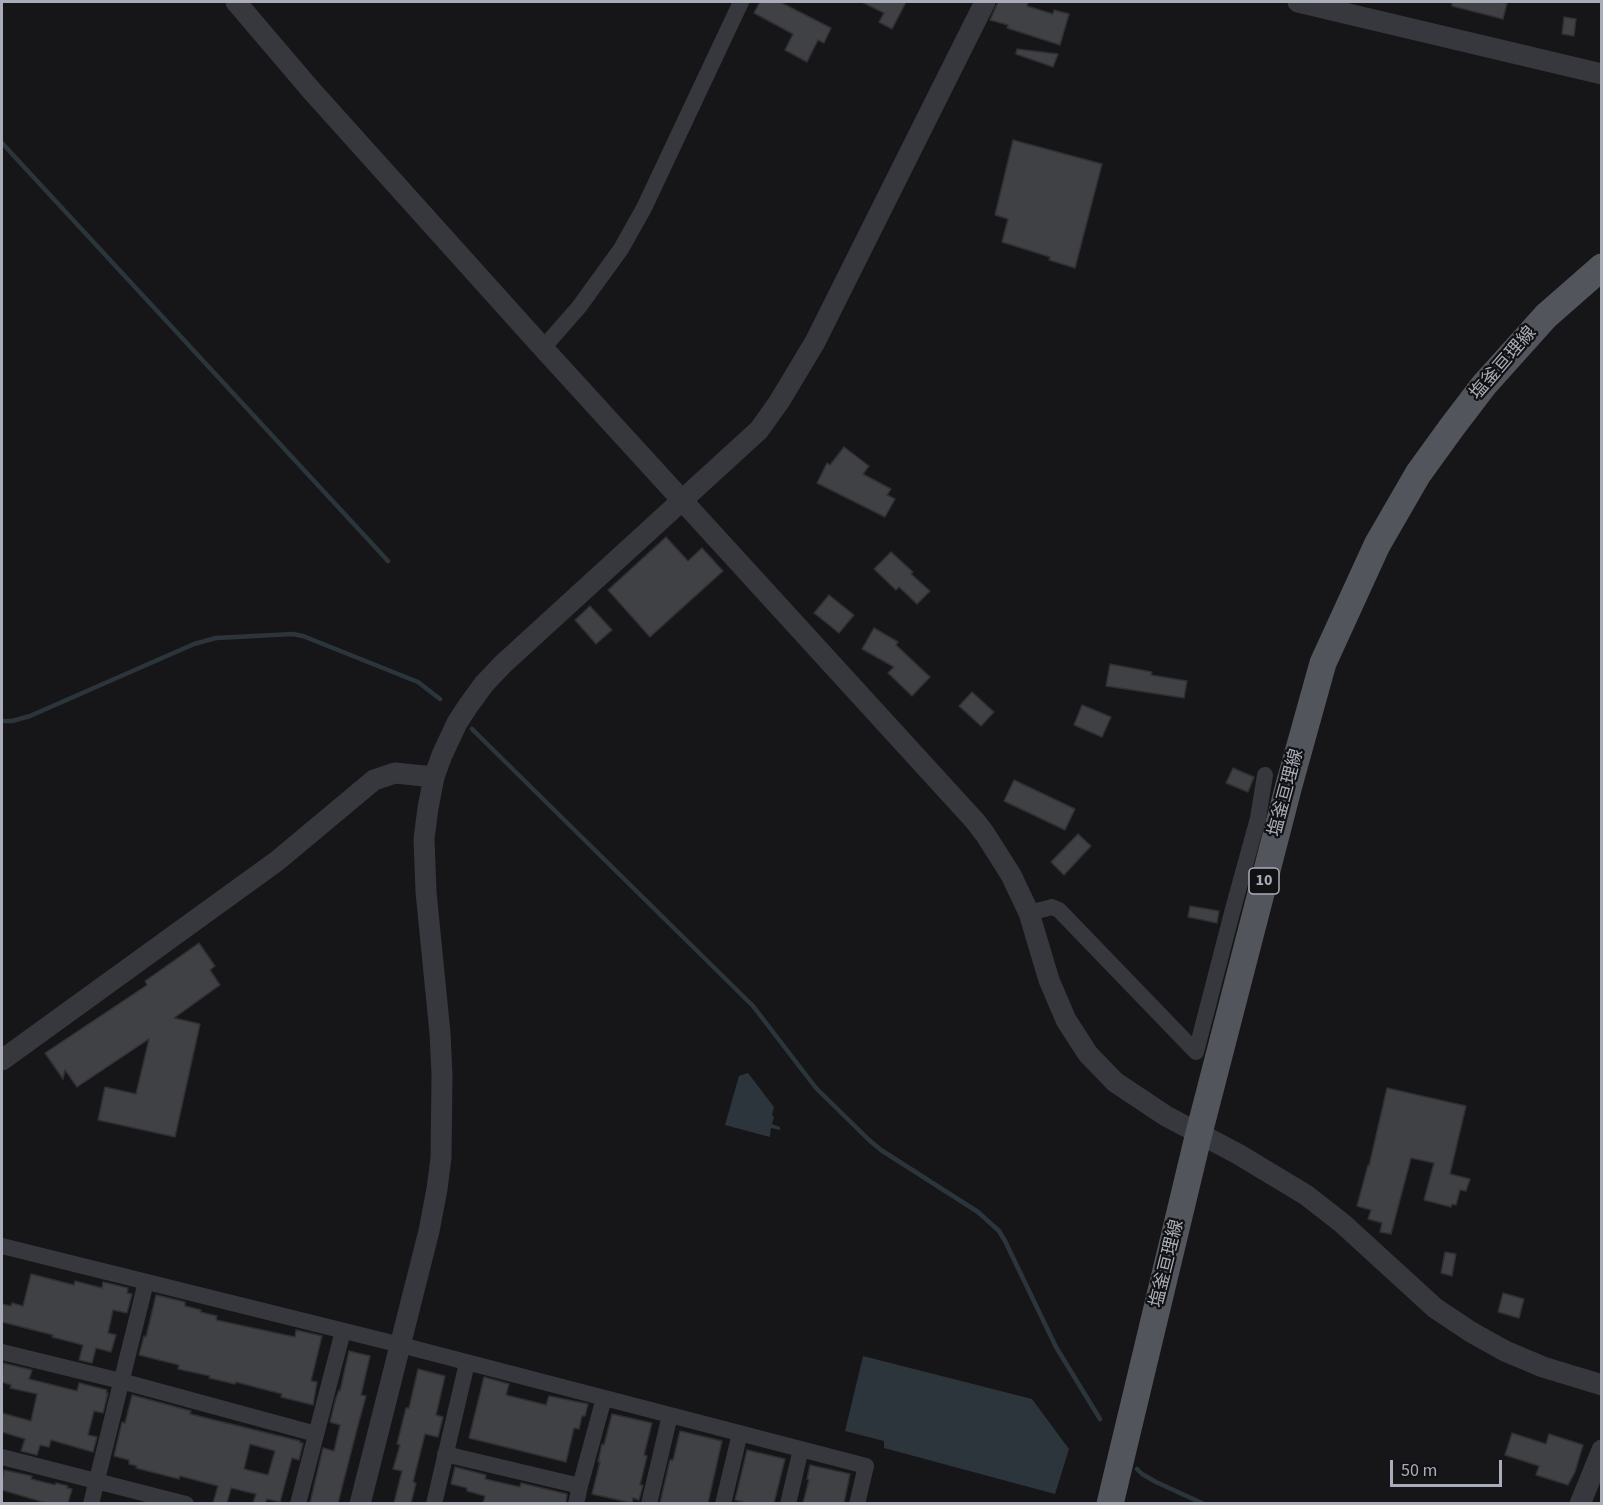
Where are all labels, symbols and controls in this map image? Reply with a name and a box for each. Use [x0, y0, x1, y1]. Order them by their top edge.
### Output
street label: 塩釜亘理線 [1466, 323, 1542, 405]
street label: 塩釜亘理線 [1265, 747, 1309, 839]
road number: 10 [1249, 868, 1279, 894]
street label: 塩釜亘理線 [1147, 1218, 1189, 1310]
scale bar [1393, 1448, 1506, 1486]
text: 50 m [1401, 1458, 1437, 1483]

